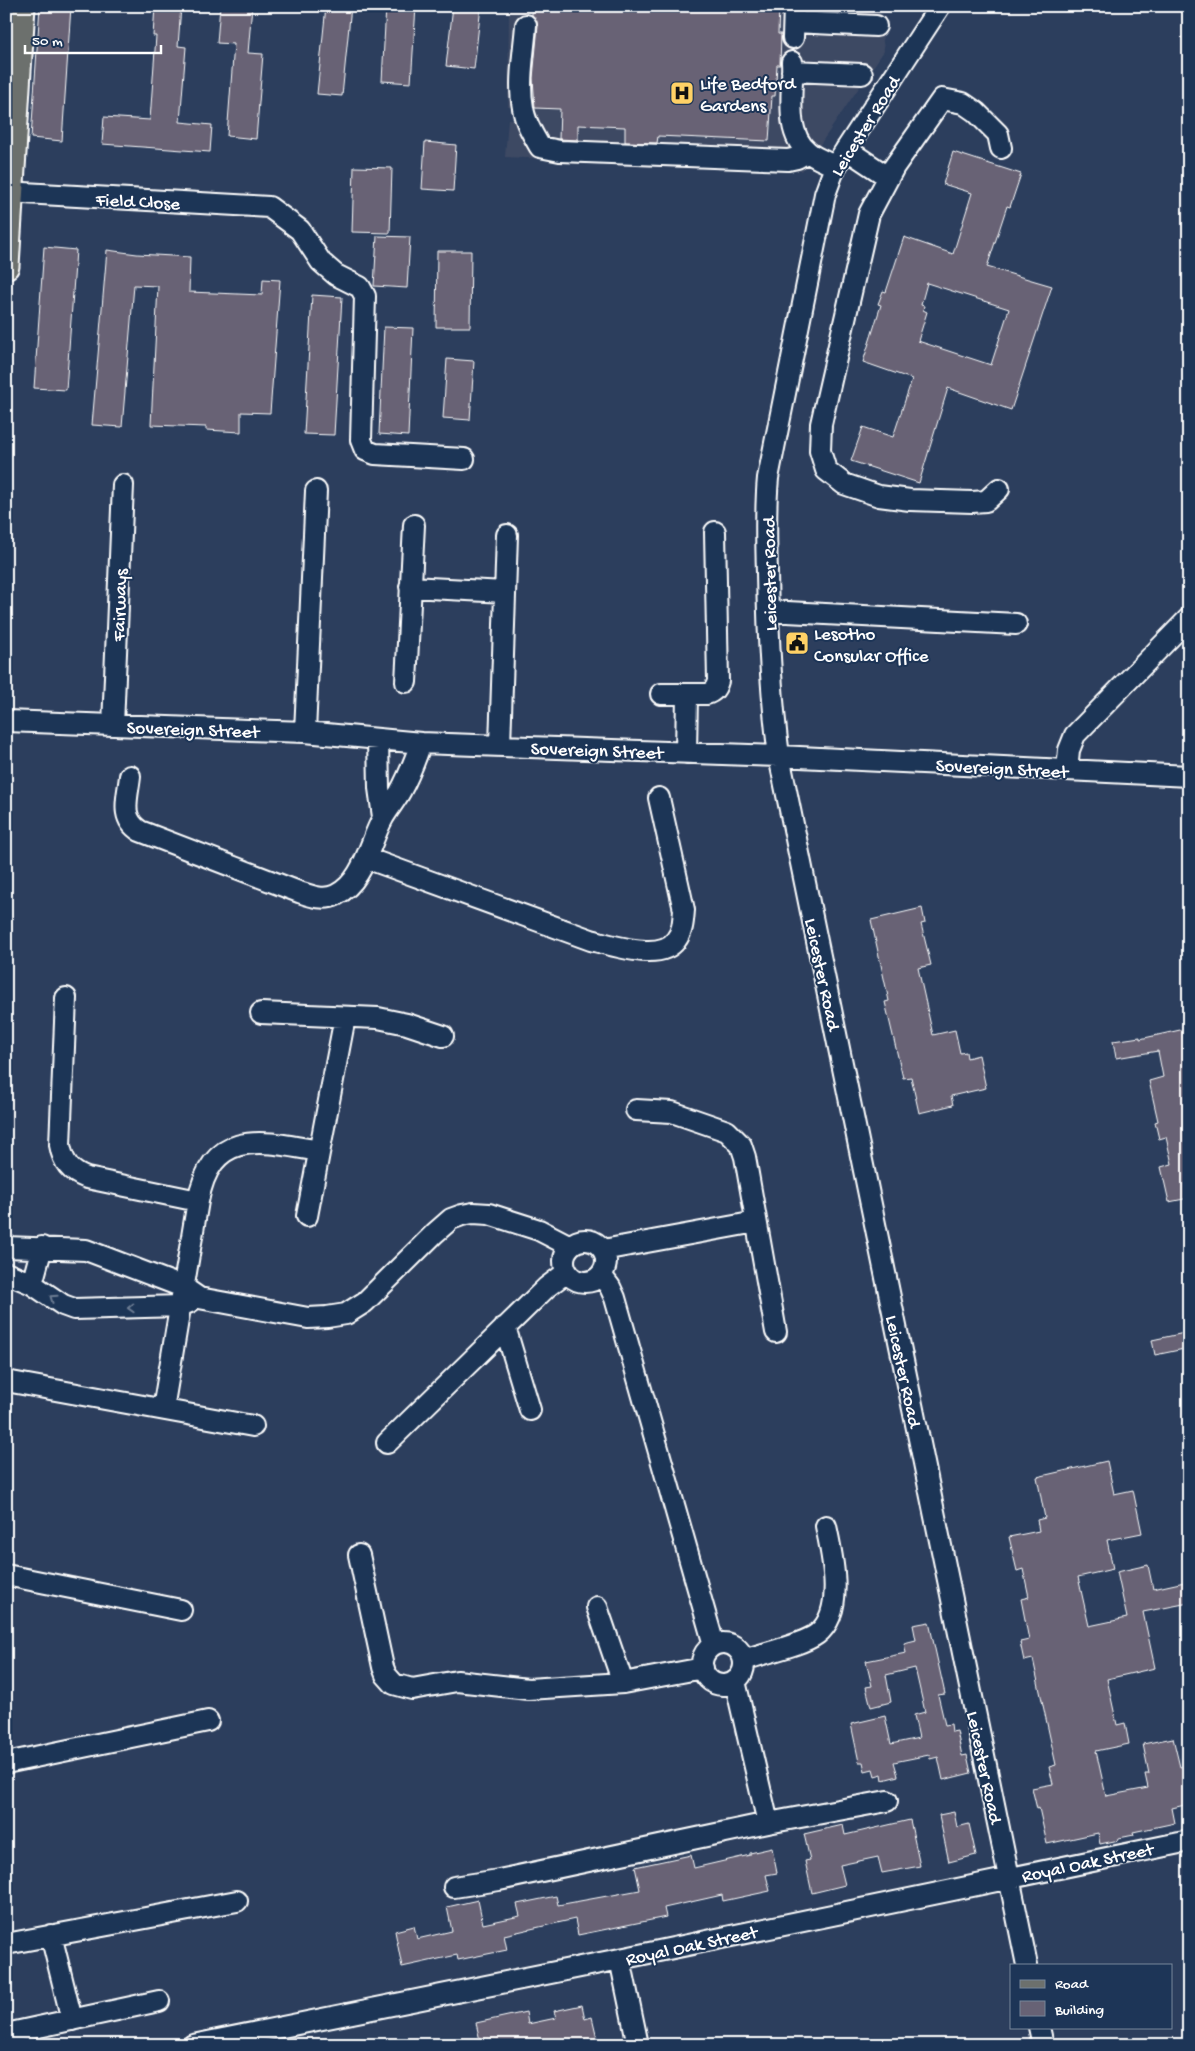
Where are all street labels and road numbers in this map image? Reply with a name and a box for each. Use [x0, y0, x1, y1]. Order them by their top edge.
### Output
street label: Leicester Road [827, 71, 908, 181]
street label: Field Close [94, 190, 181, 217]
street label: Leicester Road [759, 515, 784, 631]
street label: Fairways [109, 567, 134, 643]
street label: Sovereign Street [126, 718, 262, 745]
street label: Sovereign Street [530, 739, 666, 766]
street label: Sovereign Street [935, 756, 1071, 786]
street label: Leicester Road [797, 916, 844, 1035]
street label: Leicester Road [878, 1313, 925, 1432]
street label: Leicester Road [959, 1709, 1006, 1828]
street label: Royal Oak Street [1020, 1839, 1158, 1890]
street label: Royal Oak Street [624, 1922, 762, 1973]

